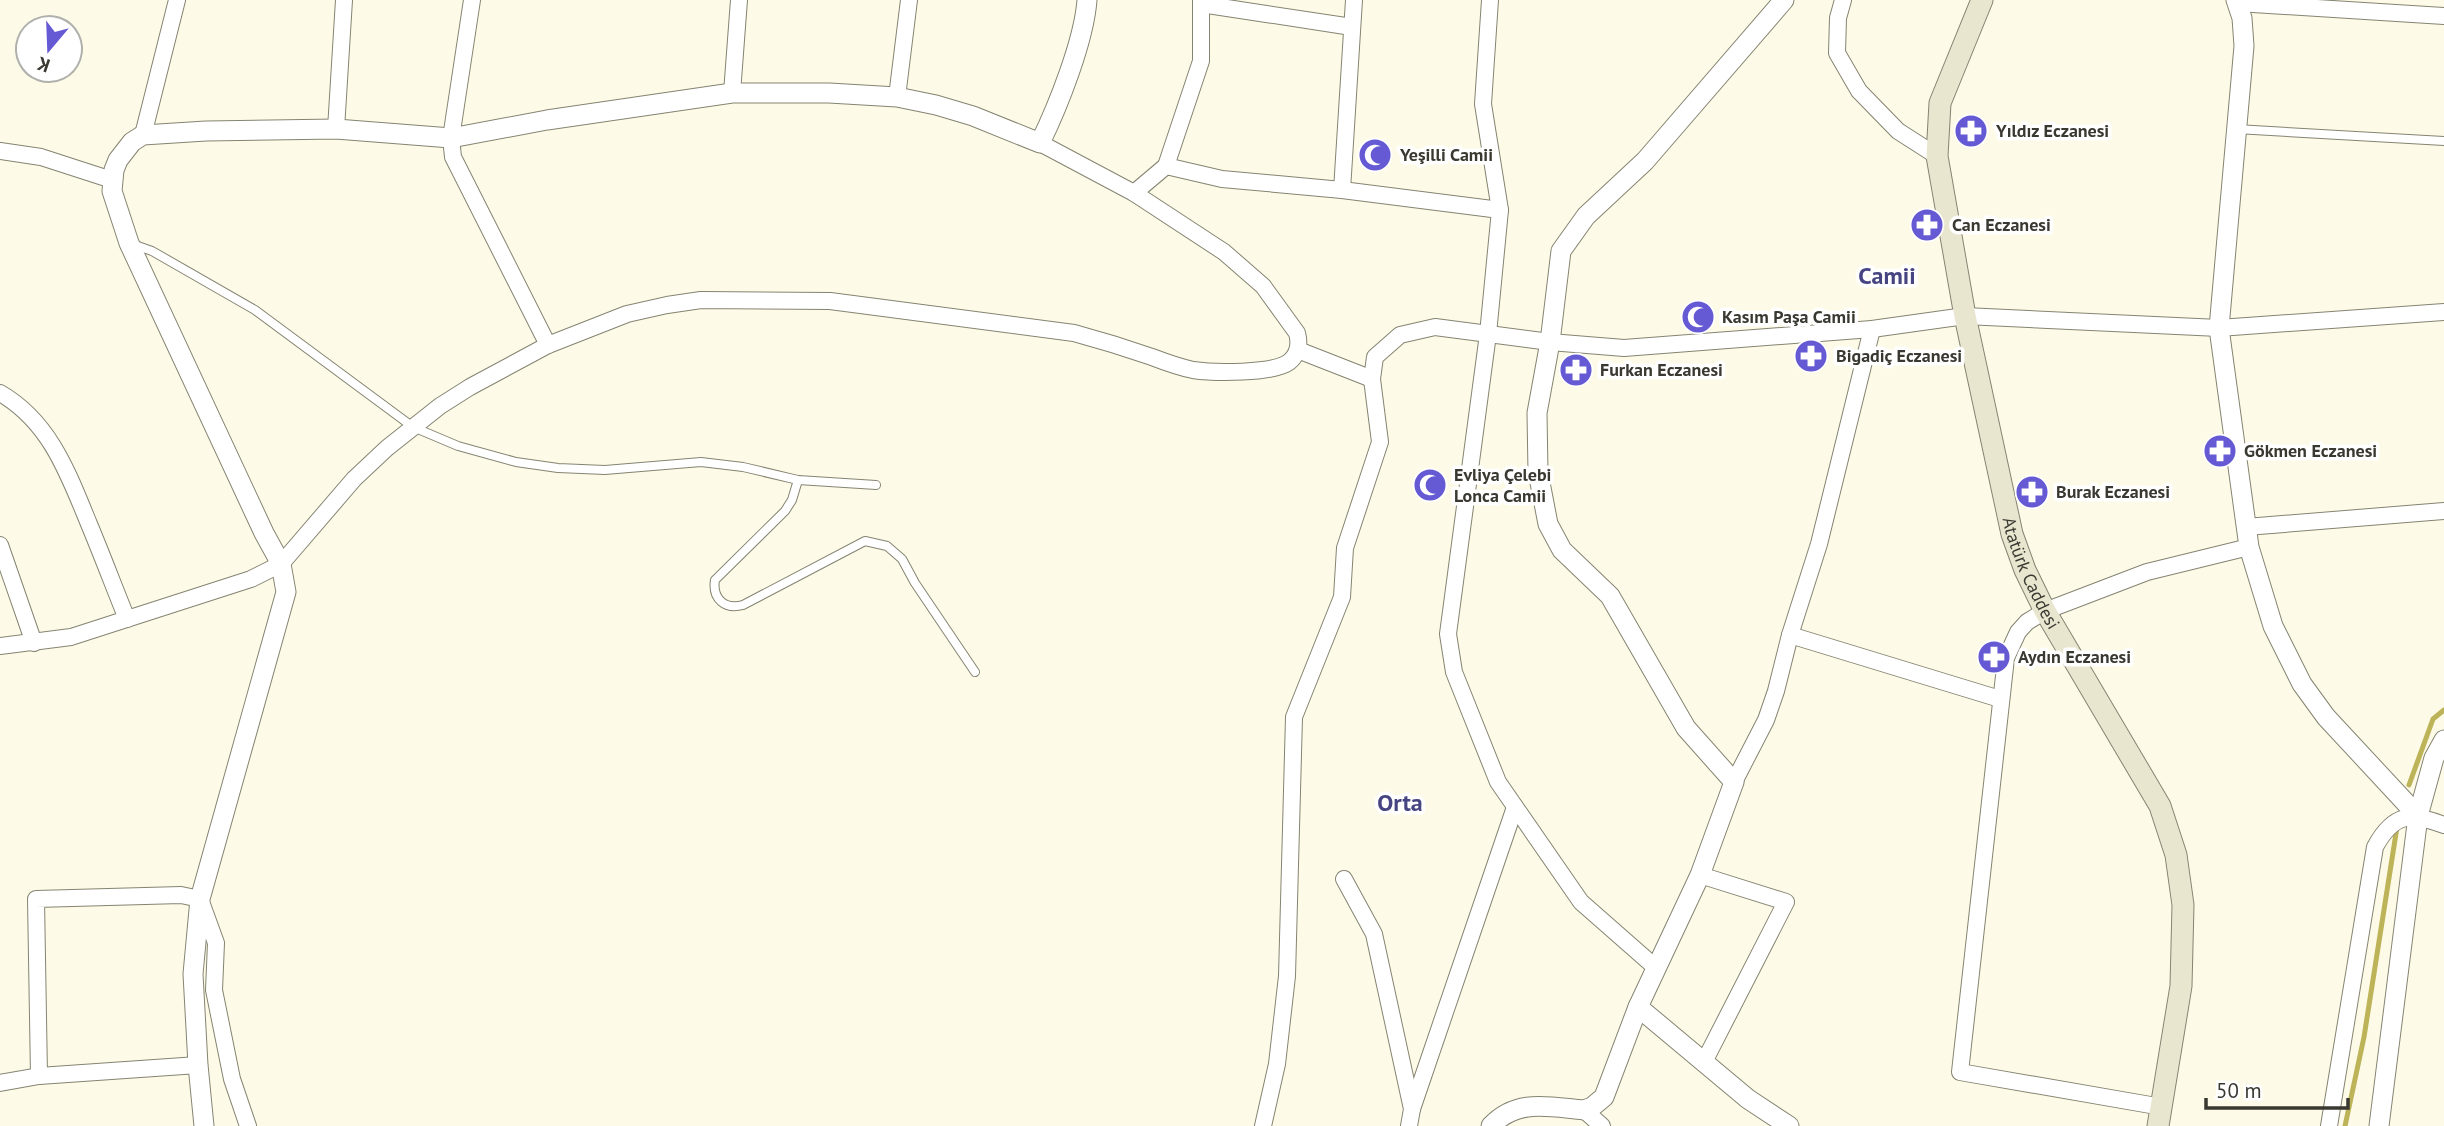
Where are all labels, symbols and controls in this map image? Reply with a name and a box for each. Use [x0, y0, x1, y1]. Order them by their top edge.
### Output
north arrow [14, 14, 84, 84]
text: K [34, 52, 53, 78]
pharmacy icon: Yıldız Eczanesi [1952, 112, 1990, 150]
place label: Yıldız Eczanesi [1995, 119, 2109, 142]
mosque icon: Yeşilli Camii [1356, 136, 1394, 174]
place label: Yeşilli Camii [1399, 143, 1493, 166]
pharmacy icon: Can Eczanesi [1908, 206, 1946, 244]
place label: Can Eczanesi [1952, 213, 2051, 236]
district label: Camii [1858, 260, 1916, 291]
mosque icon: Kasım Paşa Camii [1679, 298, 1717, 336]
place label: Kasım Paşa Camii [1722, 305, 1856, 328]
pharmacy icon: Bigadiç Eczanesi [1792, 337, 1830, 375]
place label: Bigadiç Eczanesi [1836, 344, 1962, 367]
pharmacy icon: Furkan Eczanesi [1557, 351, 1595, 389]
place label: Furkan Eczanesi [1600, 358, 1723, 381]
pharmacy icon: Gökmen Eczanesi [2201, 432, 2239, 470]
place label: Gökmen Eczanesi [2244, 439, 2377, 462]
place label: Evliya Çelebi Lonca Camii [1454, 463, 1551, 507]
mosque icon: Evliya Çelebi Lonca Camii [1411, 466, 1449, 504]
pharmacy icon: Burak Eczanesi [2013, 473, 2051, 511]
place label: Burak Eczanesi [2056, 480, 2170, 503]
street label: Atatürk Caddesi [1998, 515, 2065, 633]
pharmacy icon: Aydın Eczanesi [1975, 638, 2013, 676]
place label: Aydın Eczanesi [2018, 645, 2131, 668]
district label: Orta [1377, 787, 1423, 818]
scale bar [2206, 1066, 2348, 1110]
text: 50 m [2216, 1077, 2262, 1104]

